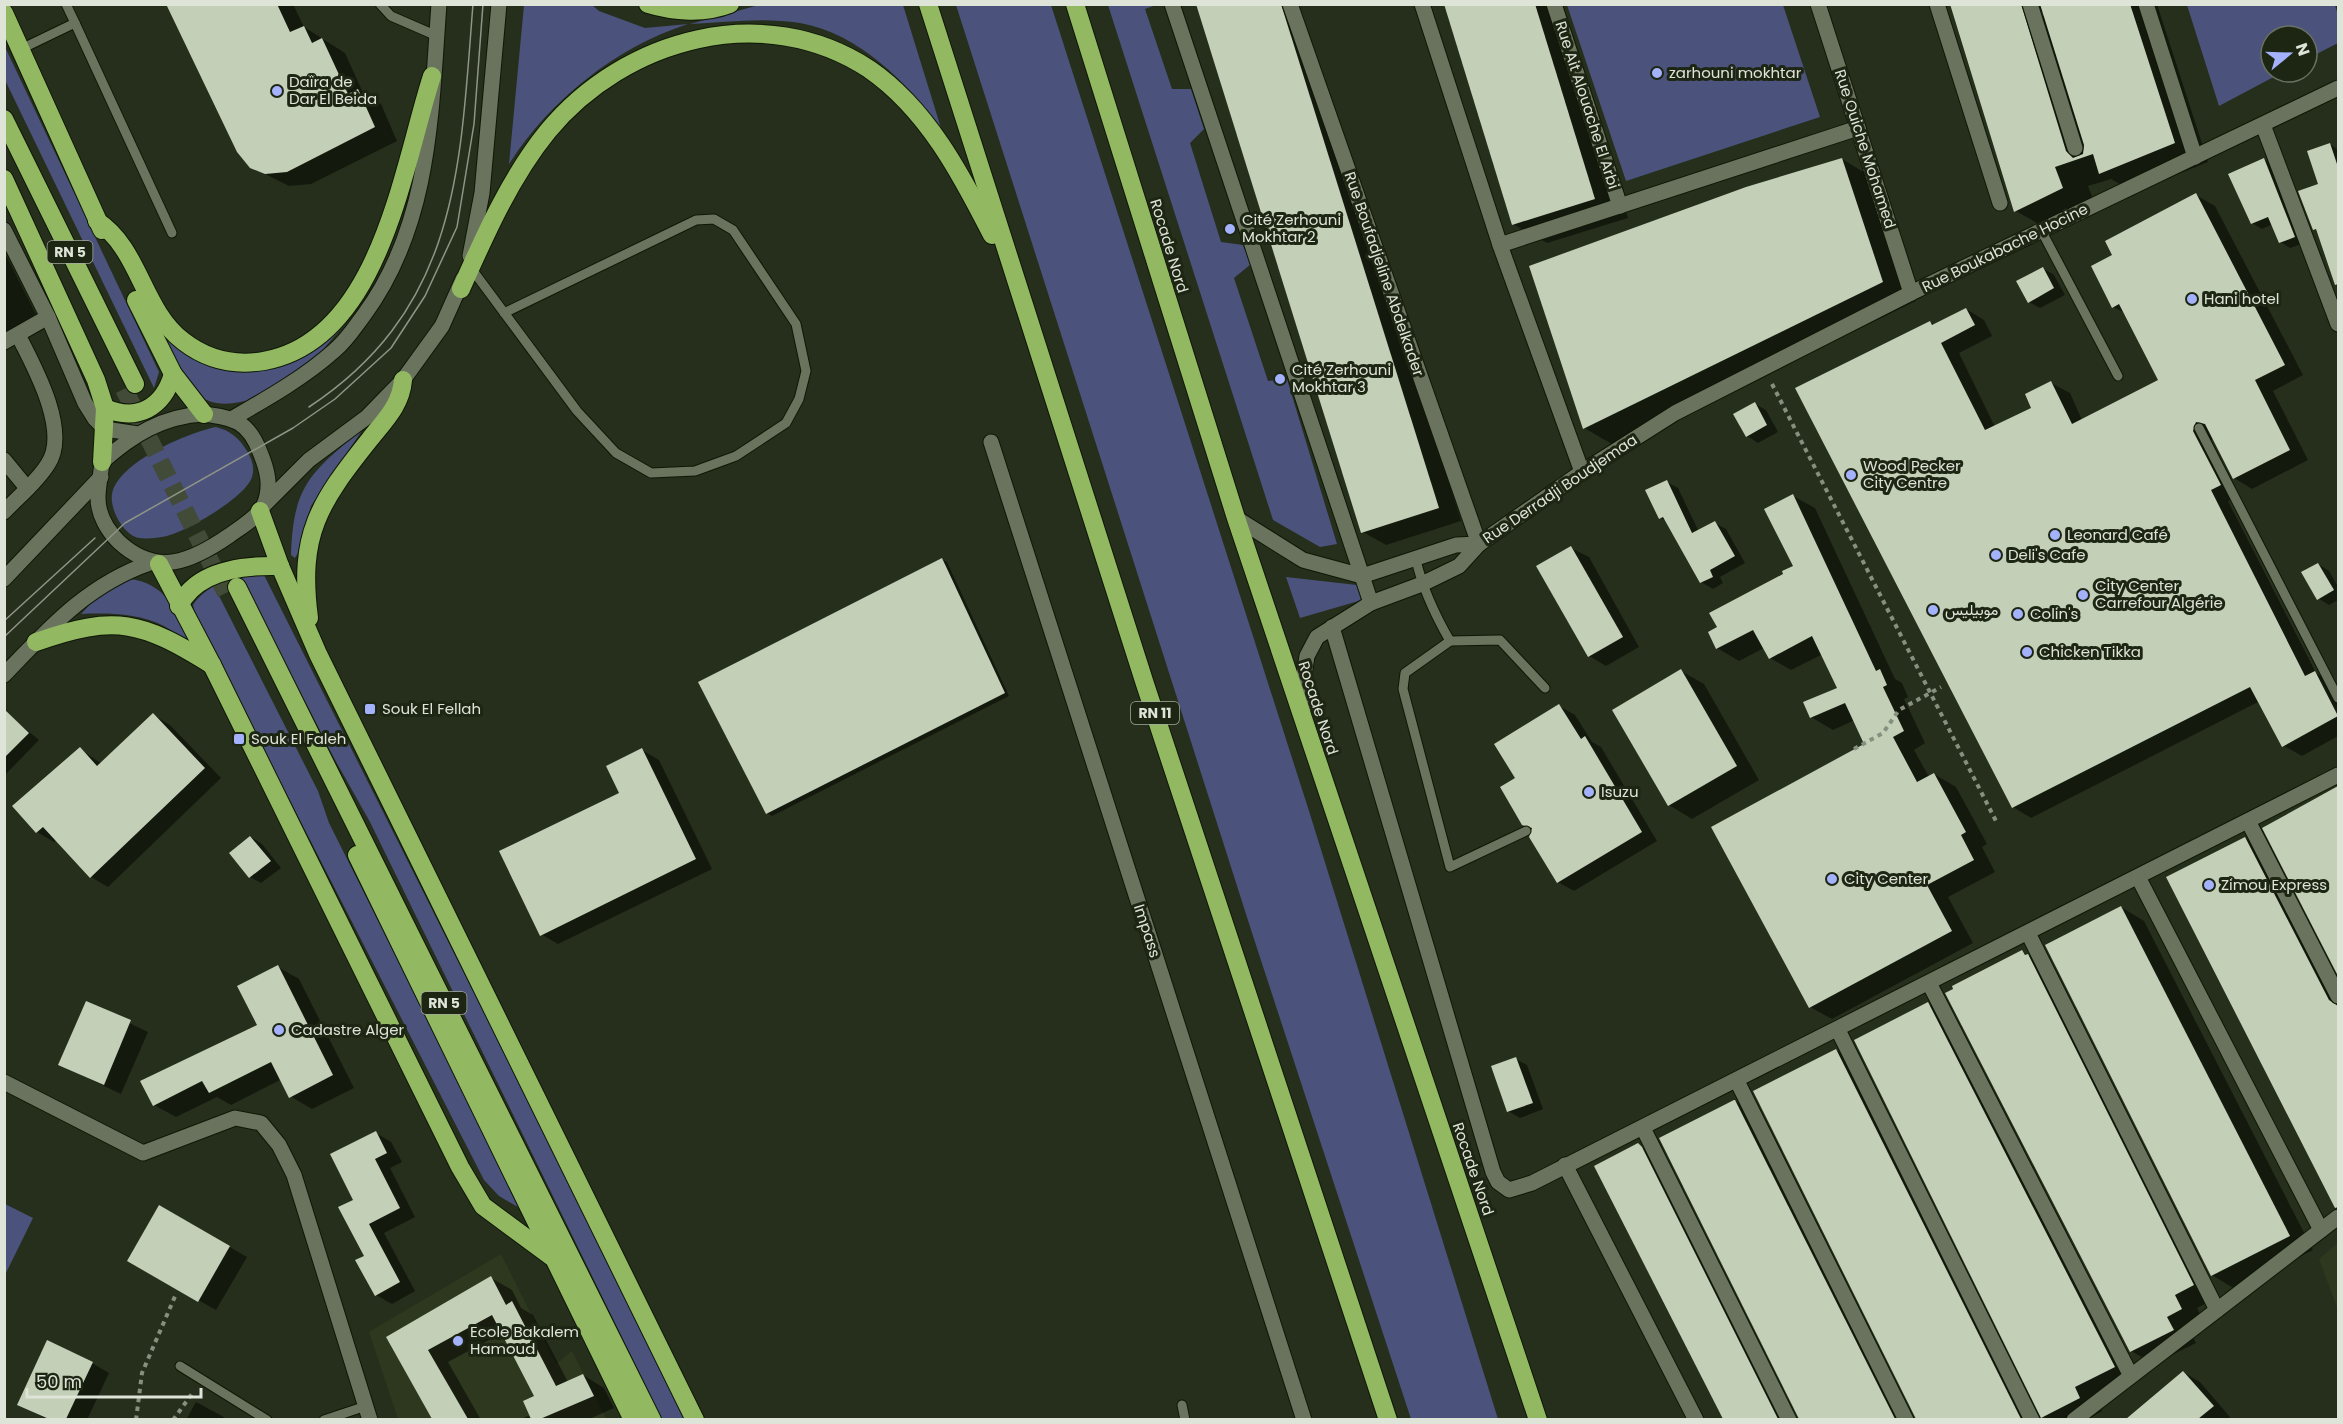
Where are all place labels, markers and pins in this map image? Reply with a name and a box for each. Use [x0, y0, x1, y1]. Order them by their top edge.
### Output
place label: zarhouni mokhtar [1669, 62, 1802, 83]
marker: zarhouni mokhtar [1650, 66, 1664, 80]
place label: Daïra de Dar El Beida [289, 71, 377, 109]
marker: Daïra de Dar El Beida [270, 84, 284, 98]
place label: Cité Zerhouni Mokhtar 2 [1242, 209, 1341, 247]
marker: Cité Zerhouni Mokhtar 2 [1223, 222, 1237, 236]
place label: Hani hotel [2204, 288, 2279, 309]
marker: Hani hotel [2185, 292, 2199, 306]
place label: Cité Zerhouni Mokhtar 3 [1292, 359, 1391, 397]
marker: Cité Zerhouni Mokhtar 3 [1273, 372, 1287, 386]
place label: Wood Pecker City Centre [1863, 455, 1961, 493]
marker: Wood Pecker City Centre [1844, 468, 1858, 482]
place label: Leonard Café [2067, 524, 2168, 545]
marker: Leonard Café [2048, 528, 2062, 542]
place label: Deli's Cafe [2008, 544, 2085, 565]
marker: Deli's Cafe [1989, 548, 2003, 562]
place label: City Center Carrefour Algérie [2095, 575, 2223, 613]
marker: City Center Carrefour Algérie [2076, 588, 2090, 602]
place label: موبيليس [1945, 599, 1998, 620]
marker: موبيليس [1926, 603, 1940, 617]
place label: Colin's [2030, 603, 2079, 624]
marker: Colin's [2011, 607, 2025, 621]
place label: Chicken Tikka [2039, 641, 2141, 662]
marker: Chicken Tikka [2020, 645, 2034, 659]
place label: Souk El Fellah [382, 698, 481, 719]
marker: Souk El Fellah [363, 702, 377, 716]
place label: Souk El Faleh [251, 728, 346, 749]
marker: Souk El Faleh [232, 732, 246, 746]
place label: Isuzu [1601, 781, 1639, 802]
marker: Isuzu [1582, 785, 1596, 799]
place label: City Center [1844, 868, 1928, 889]
marker: City Center [1825, 872, 1839, 886]
place label: Zimou Express [2221, 874, 2327, 895]
marker: Zimou Express [2202, 878, 2216, 892]
place label: Cadastre Alger [291, 1019, 404, 1040]
marker: Cadastre Alger [272, 1023, 286, 1037]
place label: Ecole Bakalem Hamoud [470, 1321, 579, 1359]
marker: Ecole Bakalem Hamoud [451, 1334, 465, 1348]

